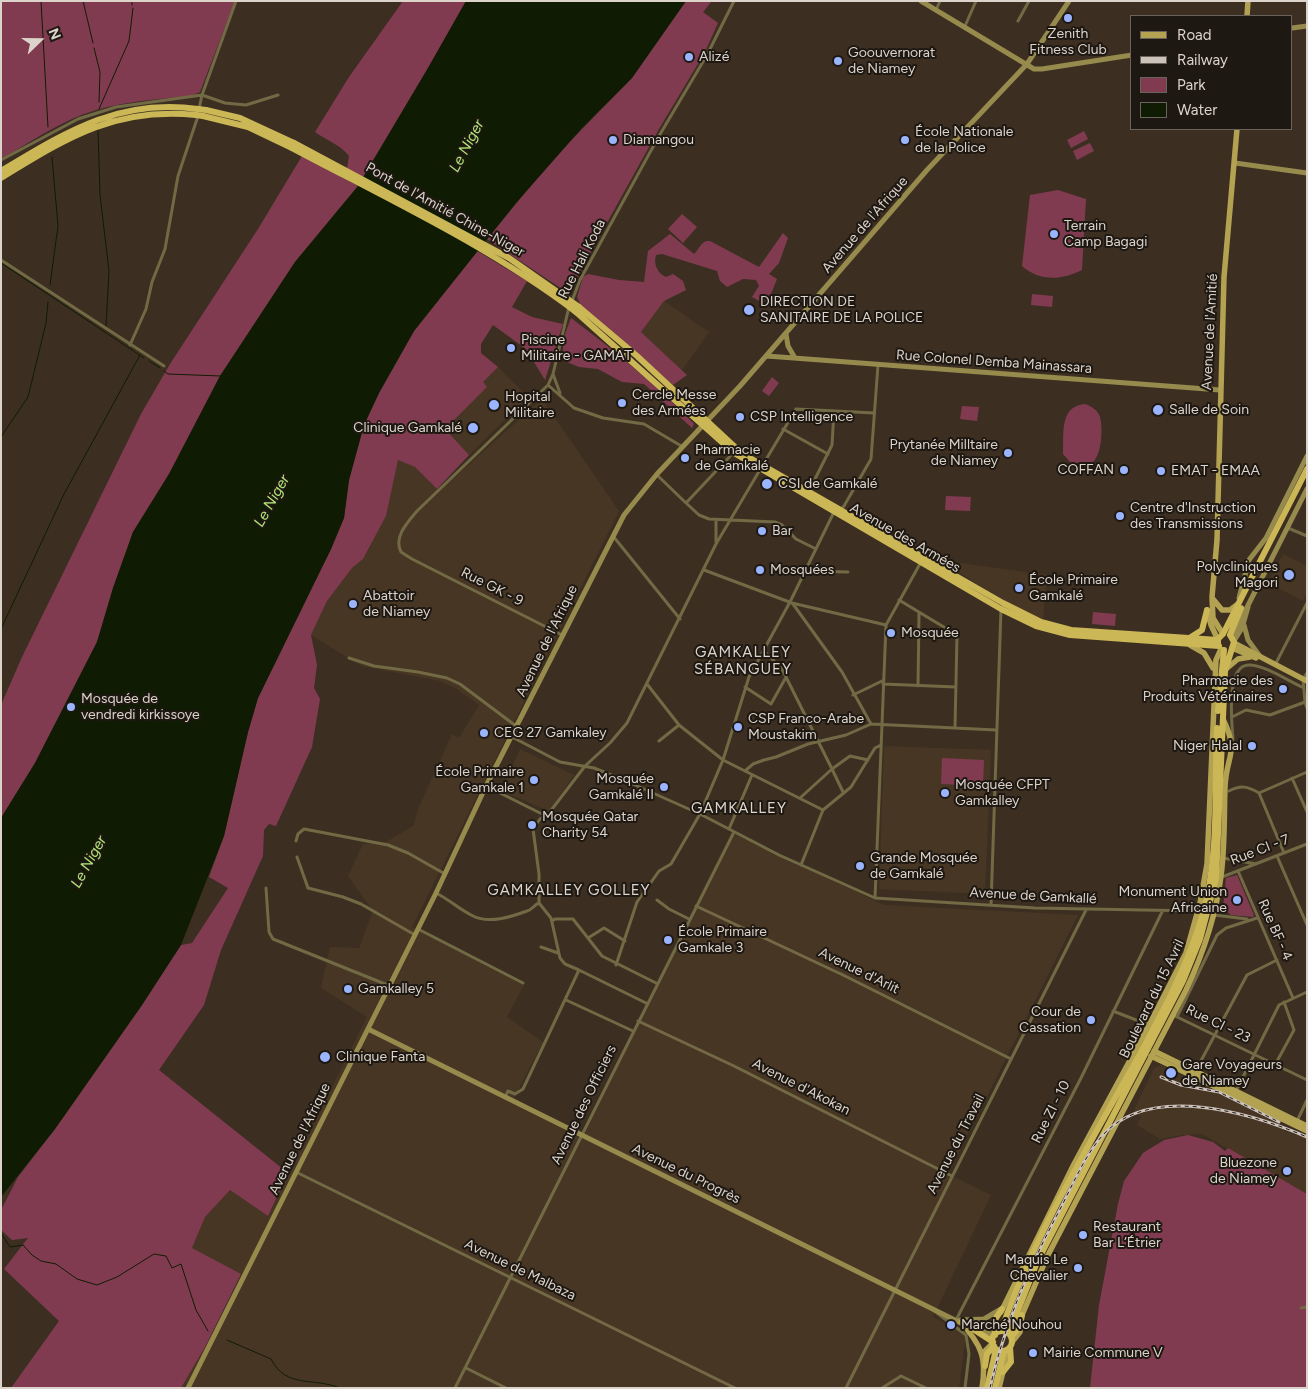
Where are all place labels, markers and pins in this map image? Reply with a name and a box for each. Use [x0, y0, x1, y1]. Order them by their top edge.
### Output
marker: Zenith Fitness Club [1062, 12, 1074, 24]
place label: Zenith Fitness Club [1029, 26, 1107, 58]
place label: Goouvernorat de Niamey [848, 45, 935, 78]
place label: Alizé [699, 49, 729, 65]
marker: Alizé [683, 51, 695, 63]
marker: Goouvernorat de Niamey [832, 55, 844, 67]
place label: École Nationale de la Police [915, 124, 1013, 156]
place label: Diamangou [623, 132, 694, 148]
marker: Diamangou [607, 134, 619, 146]
marker: École Nationale de la Police [899, 134, 911, 146]
place label: Terrain Camp Bagagi [1064, 218, 1147, 250]
marker: Terrain Camp Bagagi [1048, 228, 1060, 240]
place label: DIRECTION DE SANITAIRE DE LA POLICE [760, 294, 923, 326]
marker: DIRECTION DE SANITAIRE DE LA POLICE [742, 303, 756, 317]
place label: Piscine Militaire - GAMAT [521, 332, 632, 364]
marker: Piscine Militaire - GAMAT [505, 342, 517, 354]
place label: Cercle Messe des Armées [632, 387, 716, 420]
place label: Hopital Militaire [505, 389, 554, 422]
marker: Cercle Messe des Armées [616, 397, 628, 409]
marker: Hopital Militaire [487, 398, 501, 412]
place label: Salle de Soin [1169, 402, 1249, 418]
marker: Salle de Soin [1151, 403, 1165, 417]
place label: CSP Intelligence [750, 409, 853, 425]
marker: CSP Intelligence [734, 411, 746, 423]
place label: Clinique Gamkalé [353, 420, 462, 436]
marker: Clinique Gamkalé [466, 421, 480, 435]
place label: Prytanée Milltaire de Niamey [890, 437, 998, 470]
place label: Pharmacie de Gamkalé [695, 442, 769, 474]
marker: Prytanée Milltaire de Niamey [1002, 447, 1014, 459]
marker: Pharmacie de Gamkalé [679, 452, 691, 464]
place label: COFFAN [1058, 462, 1114, 478]
place label: EMAT - EMAA [1171, 463, 1260, 479]
marker: COFFAN [1118, 464, 1130, 476]
marker: EMAT - EMAA [1155, 465, 1167, 477]
place label: CSI de Gamkalé [778, 476, 877, 492]
marker: CSI de Gamkalé [760, 477, 774, 491]
place label: Centre d'Instruction des Transmissions [1130, 500, 1256, 532]
marker: Centre d'Instruction des Transmissions [1114, 510, 1126, 522]
place label: Bar [772, 523, 792, 539]
marker: Bar [756, 525, 768, 537]
place label: Polycliniques Magori [1197, 559, 1278, 592]
place label: Mosquées [770, 562, 834, 578]
marker: Mosquées [754, 564, 766, 576]
marker: Polycliniques Magori [1282, 568, 1296, 582]
place label: École Primaire Gamkalé [1029, 572, 1118, 604]
marker: École Primaire Gamkalé [1013, 582, 1025, 594]
place label: Abattoir de Niamey [363, 588, 430, 620]
marker: Abattoir de Niamey [347, 598, 359, 610]
place label: Mosquée [901, 625, 959, 641]
marker: Mosquée [885, 627, 897, 639]
place label: Pharmacie des Produits Vétérinaires [1143, 673, 1273, 706]
marker: Pharmacie des Produits Vétérinaires [1277, 683, 1289, 695]
place label: Mosquée de vendredi kirkissoye [81, 691, 200, 724]
marker: Mosquée de vendredi kirkissoye [65, 701, 77, 713]
place label: CSP Franco-Arabe Moustakim [748, 711, 864, 744]
marker: CSP Franco-Arabe Moustakim [732, 721, 744, 733]
place label: CEG 27 Gamkaley [494, 725, 607, 741]
marker: CEG 27 Gamkaley [478, 727, 490, 739]
place label: Niger Halal [1173, 738, 1242, 754]
marker: Niger Halal [1246, 740, 1258, 752]
place label: École Primaire Gamkale 1 [435, 764, 524, 796]
place label: Mosquée Gamkalé II [589, 771, 654, 804]
marker: École Primaire Gamkale 1 [528, 774, 540, 786]
place label: Mosquée CFPT Gamkalley [955, 777, 1050, 810]
marker: Mosquée Gamkalé II [658, 781, 670, 793]
marker: Mosquée CFPT Gamkalley [939, 787, 951, 799]
place label: Mosquée Qatar Charity 54 [542, 809, 638, 842]
marker: Mosquée Qatar Charity 54 [526, 819, 538, 831]
place label: Grande Mosquée de Gamkalé [870, 850, 977, 882]
marker: Grande Mosquée de Gamkalé [854, 860, 866, 872]
place label: Monument Union Africaine [1118, 884, 1227, 916]
marker: Monument Union Africaine [1231, 894, 1243, 906]
place label: École Primaire Gamkale 3 [678, 924, 767, 956]
marker: École Primaire Gamkale 3 [662, 934, 674, 946]
place label: Gamkalley 5 [358, 981, 434, 997]
marker: Gamkalley 5 [342, 983, 354, 995]
place label: Cour de Cassation [1019, 1004, 1081, 1036]
marker: Cour de Cassation [1085, 1014, 1097, 1026]
place label: Clinique Fanta [336, 1049, 425, 1065]
marker: Clinique Fanta [318, 1050, 332, 1064]
place label: Gare Voyageurs de Niamey [1182, 1057, 1282, 1090]
marker: Gare Voyageurs de Niamey [1164, 1066, 1178, 1080]
place label: Bluezone de Niamey [1210, 1155, 1277, 1188]
marker: Bluezone de Niamey [1281, 1165, 1293, 1177]
place label: Restaurant Bar L’Étrier [1093, 1219, 1161, 1252]
marker: Restaurant Bar L’Étrier [1077, 1229, 1089, 1241]
place label: Maquis Le Chevalier [1005, 1252, 1068, 1284]
marker: Maquis Le Chevalier [1072, 1262, 1084, 1274]
place label: Marché Nouhou [961, 1317, 1062, 1333]
marker: Marché Nouhou [945, 1319, 957, 1331]
place label: Mairie Commune V [1043, 1345, 1163, 1361]
marker: Mairie Commune V [1027, 1347, 1039, 1359]

